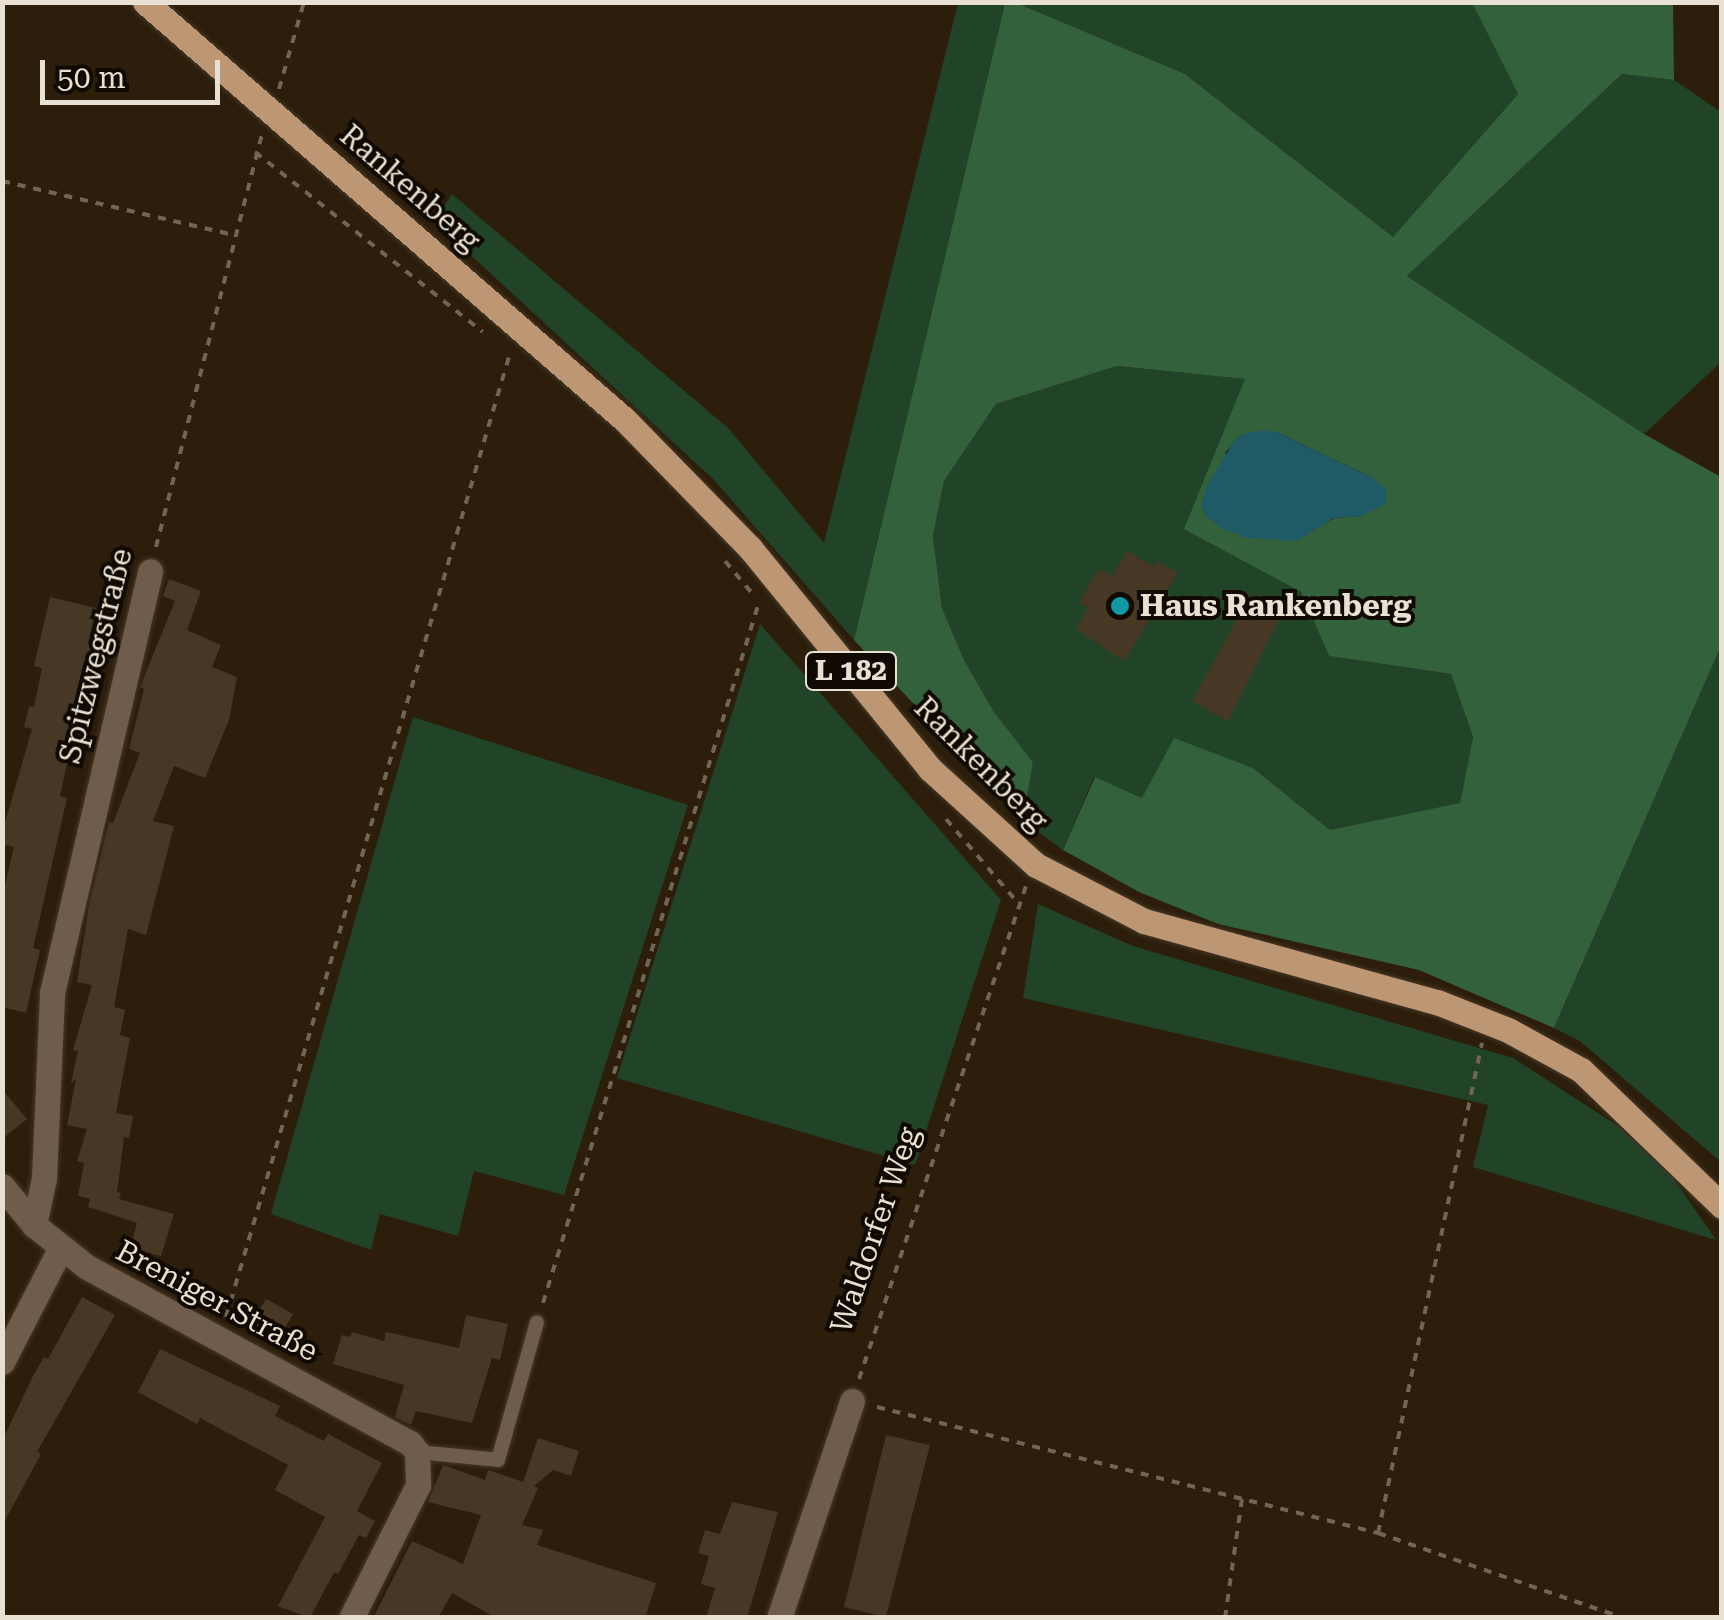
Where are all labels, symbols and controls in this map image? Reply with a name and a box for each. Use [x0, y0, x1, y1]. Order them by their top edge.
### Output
scale bar [45, 40, 225, 102]
text: 50 m [57, 60, 126, 95]
street label: Rankenberg [333, 117, 487, 259]
street label: Spitzwegstraße [52, 545, 140, 767]
place label: Haus Rankenberg [1140, 588, 1412, 624]
marker: Haus Rankenberg [1109, 595, 1131, 617]
road number: L 182 [804, 648, 898, 694]
street label: Rankenberg [907, 690, 1055, 838]
street label: Waldorfer Weg [823, 1122, 927, 1338]
street label: Breniger Straße [110, 1233, 324, 1369]

